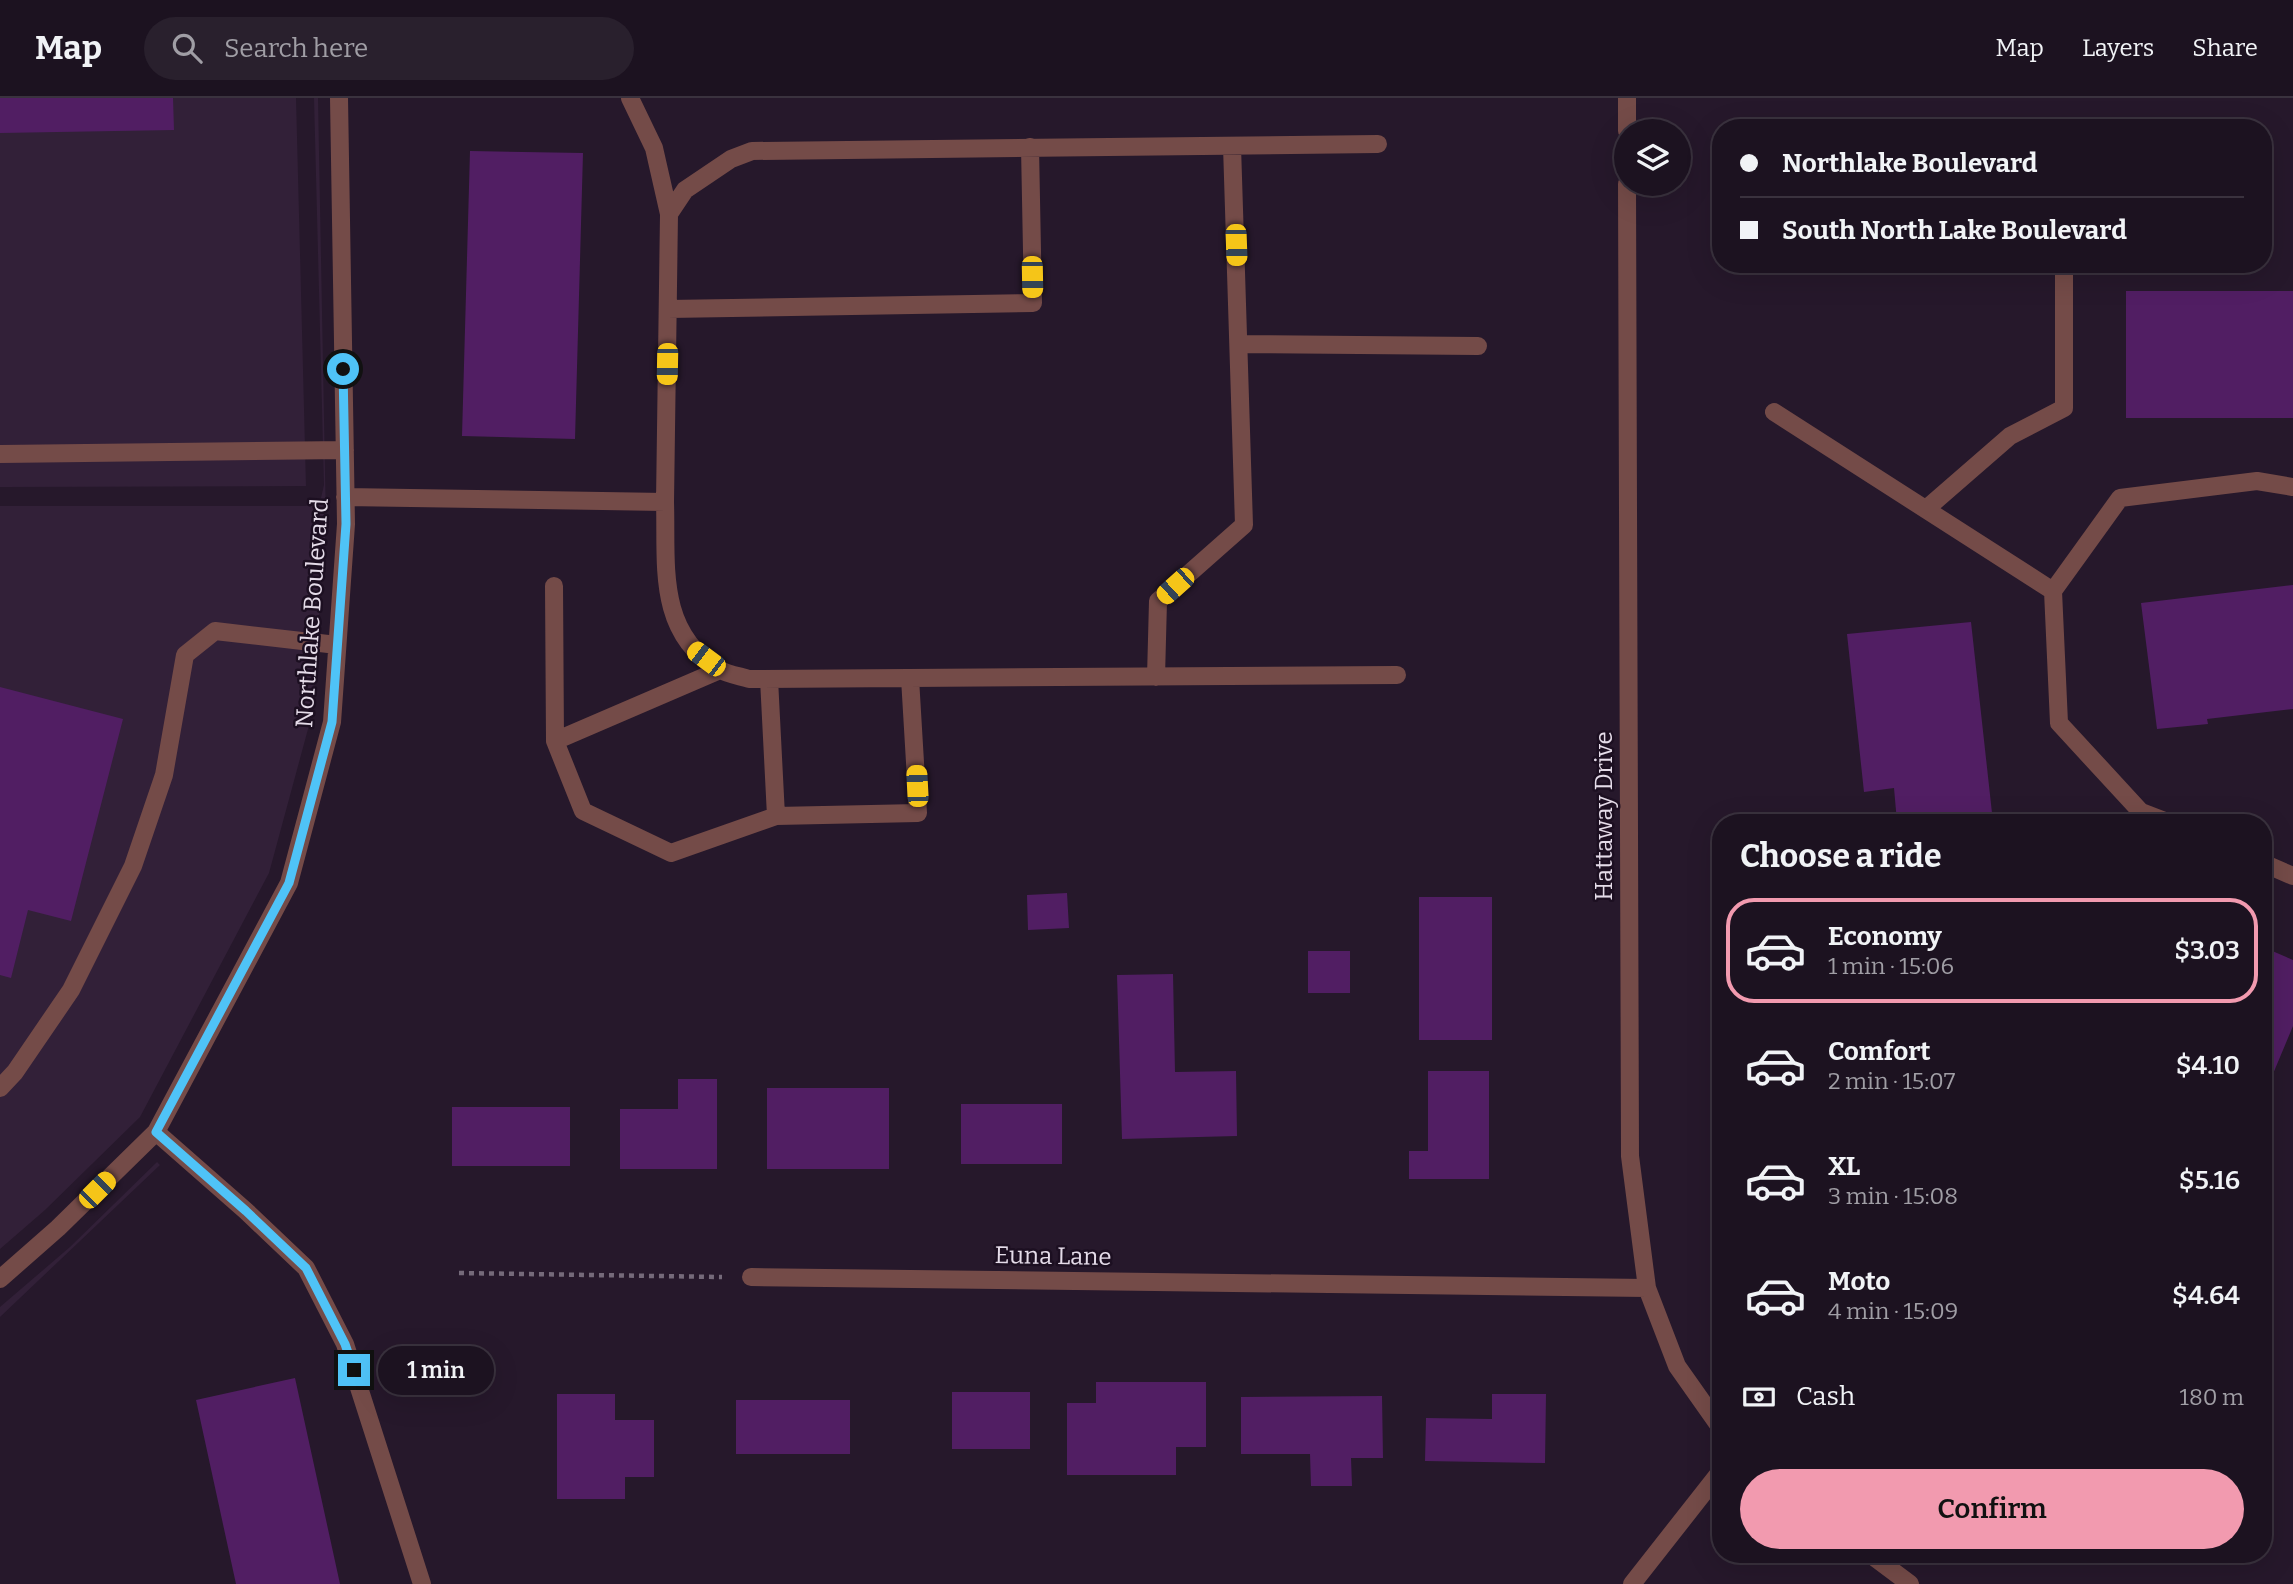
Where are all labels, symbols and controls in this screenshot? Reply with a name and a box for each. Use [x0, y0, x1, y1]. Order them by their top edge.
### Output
search box [144, 17, 634, 80]
text: Map [35, 28, 102, 68]
icon: search [168, 29, 206, 67]
text: Search here [224, 33, 368, 64]
text: Map [1996, 34, 2044, 62]
text: Layers [2082, 34, 2154, 62]
text: Share [2192, 34, 2258, 62]
map controls [1614, 119, 1691, 196]
button: layers [1614, 119, 1691, 196]
text: Northlake Boulevard [1782, 148, 2038, 179]
text: South North Lake Boulevard [1782, 215, 2127, 246]
car [1225, 224, 1248, 266]
car [1022, 256, 1043, 298]
car [657, 343, 678, 385]
route start [327, 353, 359, 385]
street label: Northlake Boulevard [290, 497, 334, 729]
car [1153, 564, 1198, 608]
car [683, 638, 730, 680]
street label: Hattaway Drive [1590, 731, 1618, 901]
car [906, 764, 929, 808]
text: Choose a ride [1740, 837, 1941, 875]
icon: car [1744, 919, 1807, 982]
text: Economy [1828, 921, 1942, 952]
text: $3.03 [2174, 935, 2240, 966]
text: 1 min · 15:06 [1828, 952, 1954, 980]
icon: car [1744, 1034, 1807, 1097]
text: Comfort [1828, 1036, 1931, 1067]
text: $4.10 [2176, 1050, 2240, 1081]
text: 2 min · 15:07 [1828, 1067, 1955, 1095]
icon: car [1744, 1149, 1807, 1212]
text: XL [1828, 1151, 1860, 1182]
text: $5.16 [2179, 1165, 2240, 1196]
car [75, 1168, 120, 1212]
text: 3 min · 15:08 [1828, 1182, 1958, 1210]
street label: Euna Lane [994, 1241, 1112, 1271]
icon: car [1744, 1264, 1807, 1327]
text: Moto [1828, 1266, 1890, 1297]
text: $4.64 [2172, 1280, 2240, 1311]
text: 4 min · 15:09 [1828, 1297, 1958, 1325]
callout: 1 min [378, 1346, 494, 1394]
route end [338, 1354, 370, 1386]
text: 1 min [407, 1356, 465, 1384]
icon: cash [1740, 1378, 1778, 1416]
text: Cash [1796, 1381, 1855, 1412]
text: 180 m [2180, 1383, 2244, 1411]
button: Confirm [1740, 1469, 2244, 1549]

